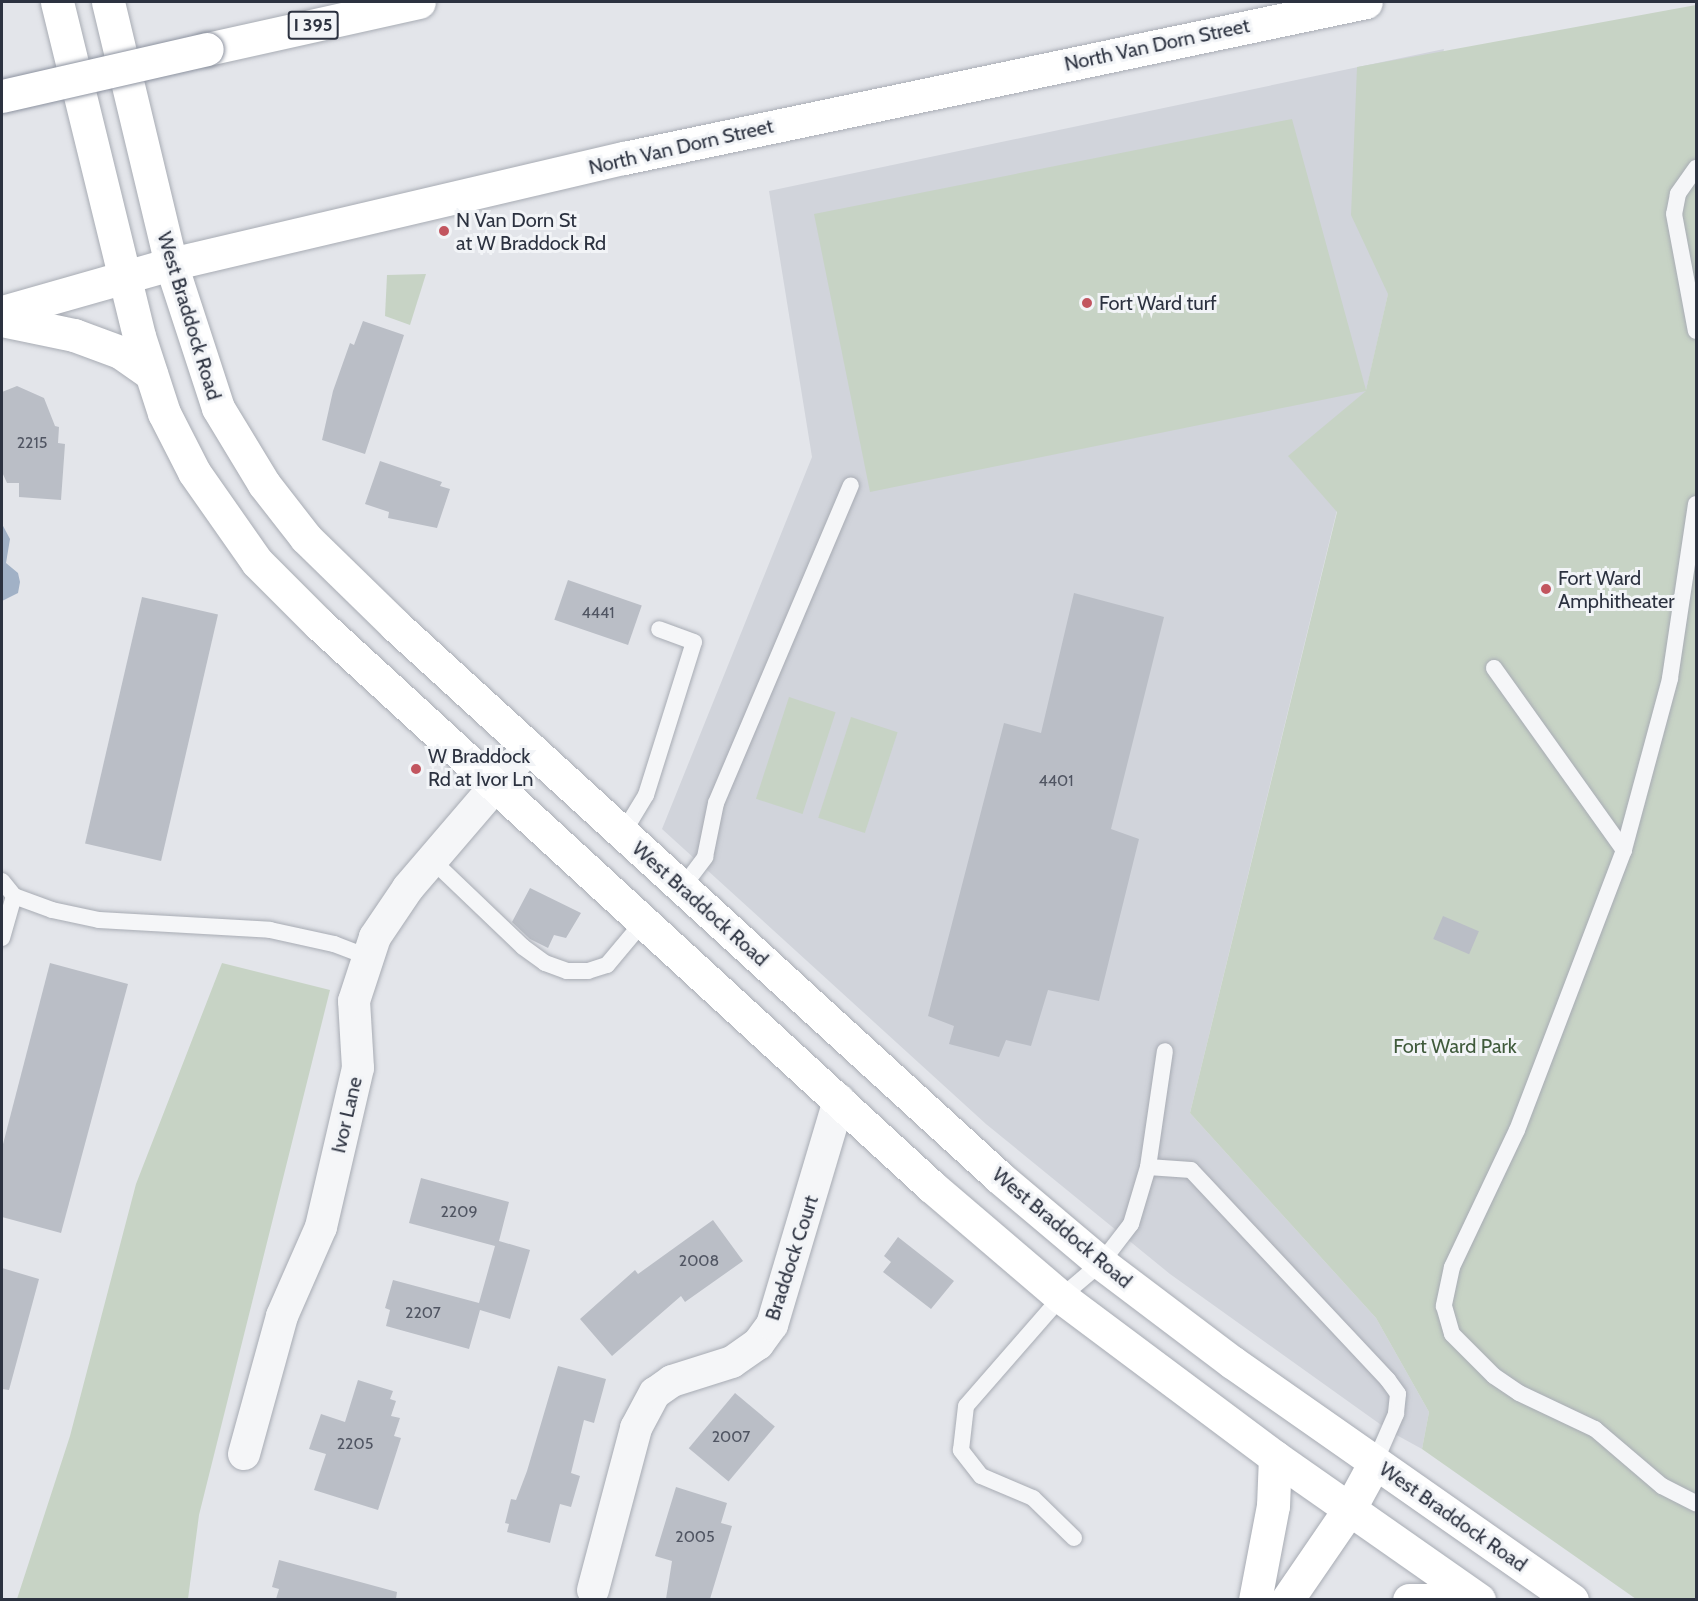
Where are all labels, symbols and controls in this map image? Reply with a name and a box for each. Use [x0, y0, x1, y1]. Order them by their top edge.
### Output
road number: I 395 [288, 10, 338, 40]
street label: North Van Dorn Street [1062, 14, 1252, 76]
street label: North Van Dorn Street [586, 114, 776, 180]
place label: N Van Dorn St at W Braddock Rd [456, 208, 606, 255]
marker: N Van Dorn St at W Braddock Rd [437, 224, 451, 238]
street label: West Braddock Road [152, 229, 226, 403]
place label: Fort Ward turf [1099, 291, 1217, 315]
marker: Fort Ward turf [1080, 296, 1094, 310]
house number: 2215 [17, 433, 47, 453]
place label: Fort Ward Amphitheater [1558, 566, 1675, 613]
marker: Fort Ward Amphitheater [1539, 582, 1553, 596]
house number: 4441 [582, 603, 614, 623]
place label: W Braddock Rd at Ivor Ln [428, 745, 534, 792]
marker: W Braddock Rd at Ivor Ln [409, 762, 423, 776]
house number: 4401 [1039, 771, 1073, 791]
street label: West Braddock Road [627, 837, 773, 971]
park label: Fort Ward Park [1393, 1034, 1517, 1058]
street label: Ivor Lane [327, 1075, 367, 1155]
street label: West Braddock Road [987, 1163, 1137, 1293]
street label: Braddock Court [761, 1193, 823, 1323]
house number: 2209 [440, 1202, 478, 1222]
house number: 2008 [679, 1251, 719, 1271]
house number: 2207 [405, 1303, 441, 1323]
house number: 2007 [712, 1427, 750, 1447]
house number: 2205 [337, 1434, 373, 1454]
street label: West Braddock Road [1375, 1457, 1531, 1577]
house number: 2005 [675, 1527, 715, 1547]

